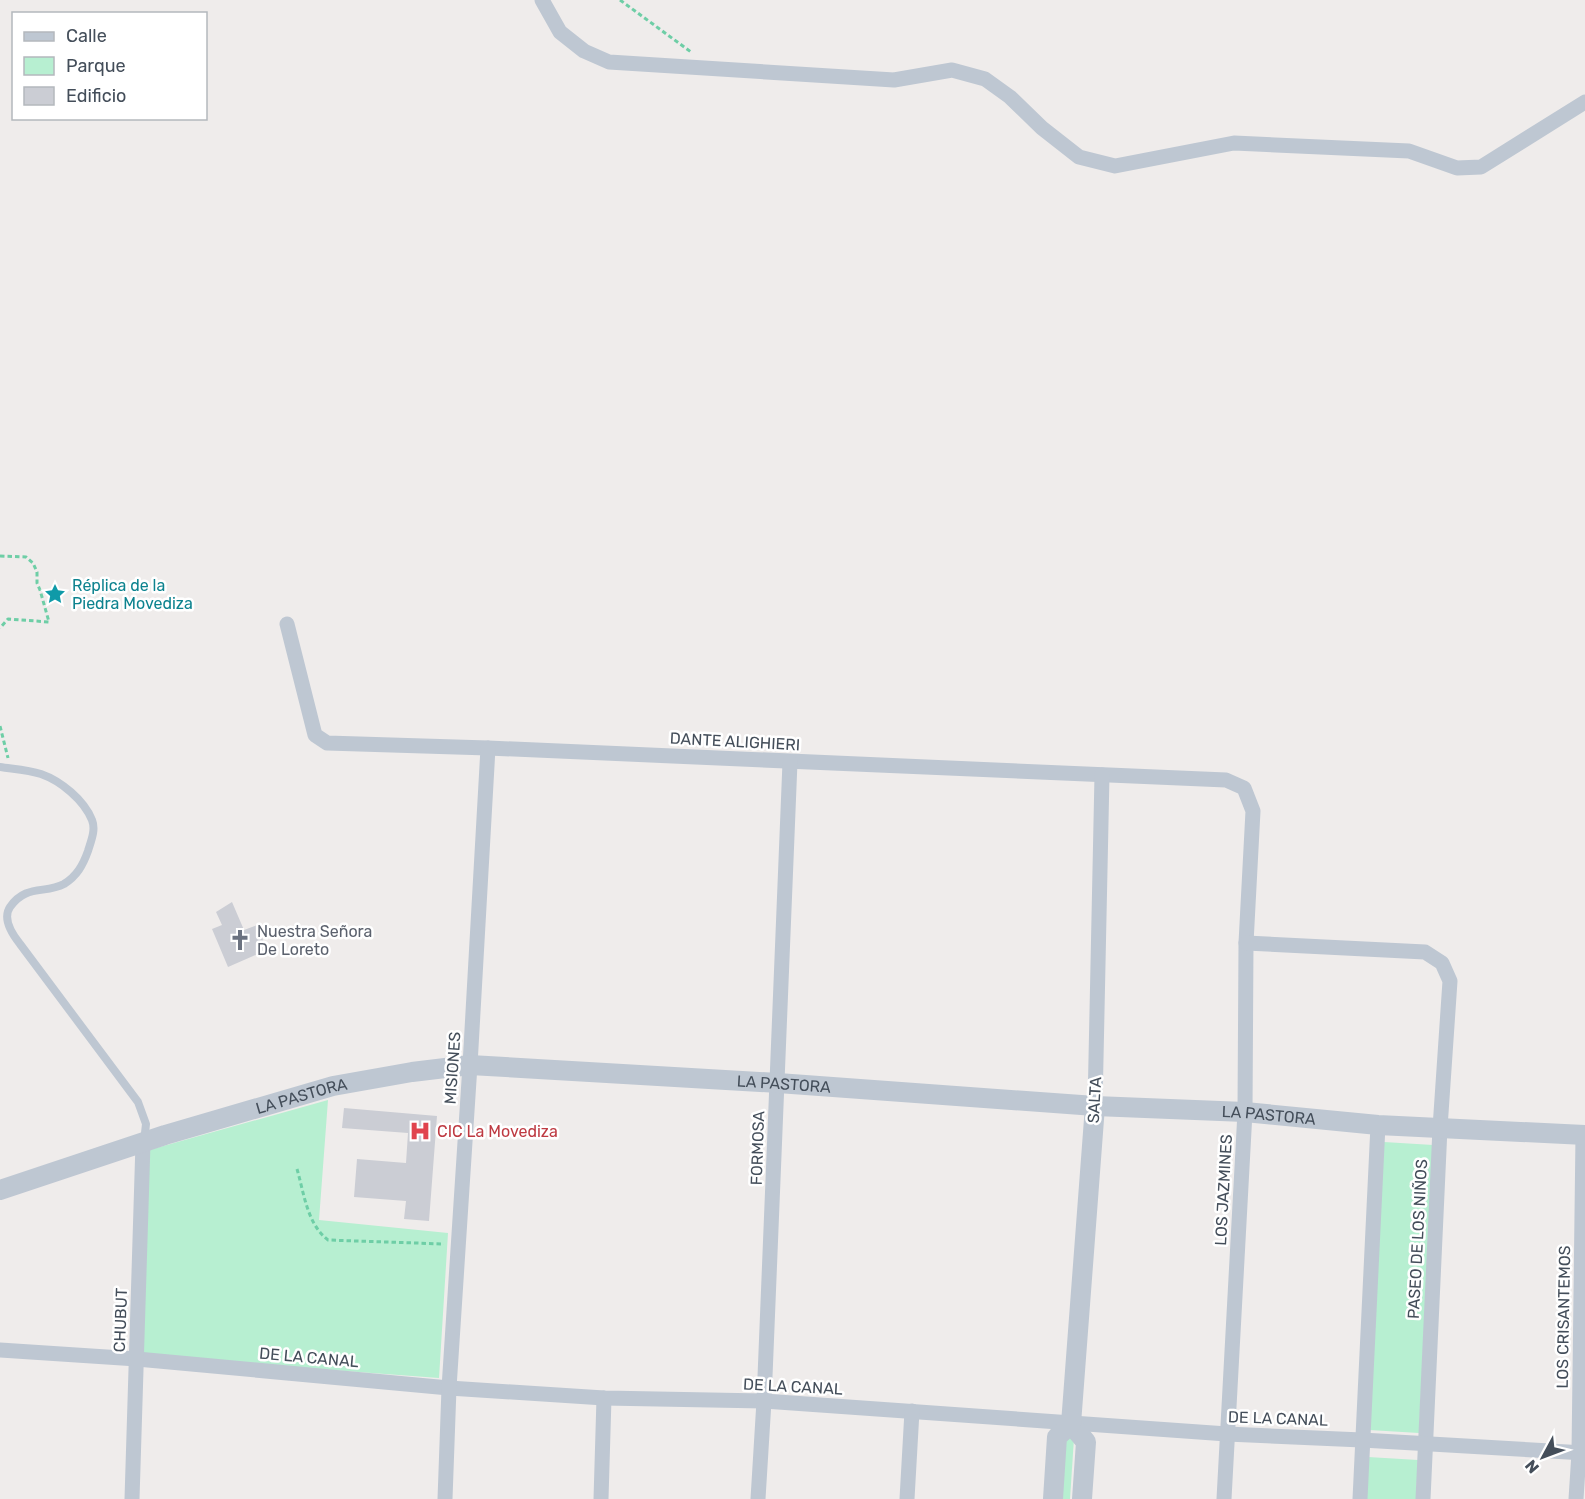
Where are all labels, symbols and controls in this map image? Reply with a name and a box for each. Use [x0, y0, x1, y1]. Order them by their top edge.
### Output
legend [12, 12, 207, 120]
text: Calle [66, 25, 107, 47]
text: Parque [66, 55, 126, 77]
text: Edificio [66, 85, 126, 107]
place label: Réplica de la Piedra Movediza [72, 576, 193, 613]
place icon: Réplica de la Piedra Movediza [43, 582, 67, 606]
street label: DANTE ALIGHIERI [669, 729, 801, 754]
place label: Nuestra Señora De Loreto [257, 922, 372, 959]
church icon: Nuestra Señora De Loreto [228, 928, 252, 952]
street label: MISIONES [440, 1031, 465, 1105]
street label: LA PASTORA [736, 1072, 832, 1097]
street label: LA PASTORA [254, 1075, 349, 1118]
street label: SALTA [1084, 1076, 1105, 1124]
street label: LA PASTORA [1221, 1102, 1317, 1129]
street label: FORMOSA [747, 1110, 768, 1186]
hospital icon: CIC La Movediza [408, 1119, 432, 1143]
place label: CIC La Movediza [437, 1122, 558, 1141]
street label: LOS JAZMINES [1211, 1134, 1236, 1246]
street label: PASEO DE LOS NIÑOS [1404, 1159, 1431, 1319]
street label: LOS CRISANTEMOS [1553, 1245, 1574, 1389]
street label: CHUBUT [110, 1287, 131, 1353]
street label: DE LA CANAL [258, 1344, 360, 1371]
street label: DE LA CANAL [743, 1374, 843, 1399]
street label: DE LA CANAL [1228, 1407, 1328, 1430]
north arrow [1513, 1427, 1573, 1487]
text: N [1521, 1456, 1543, 1477]

